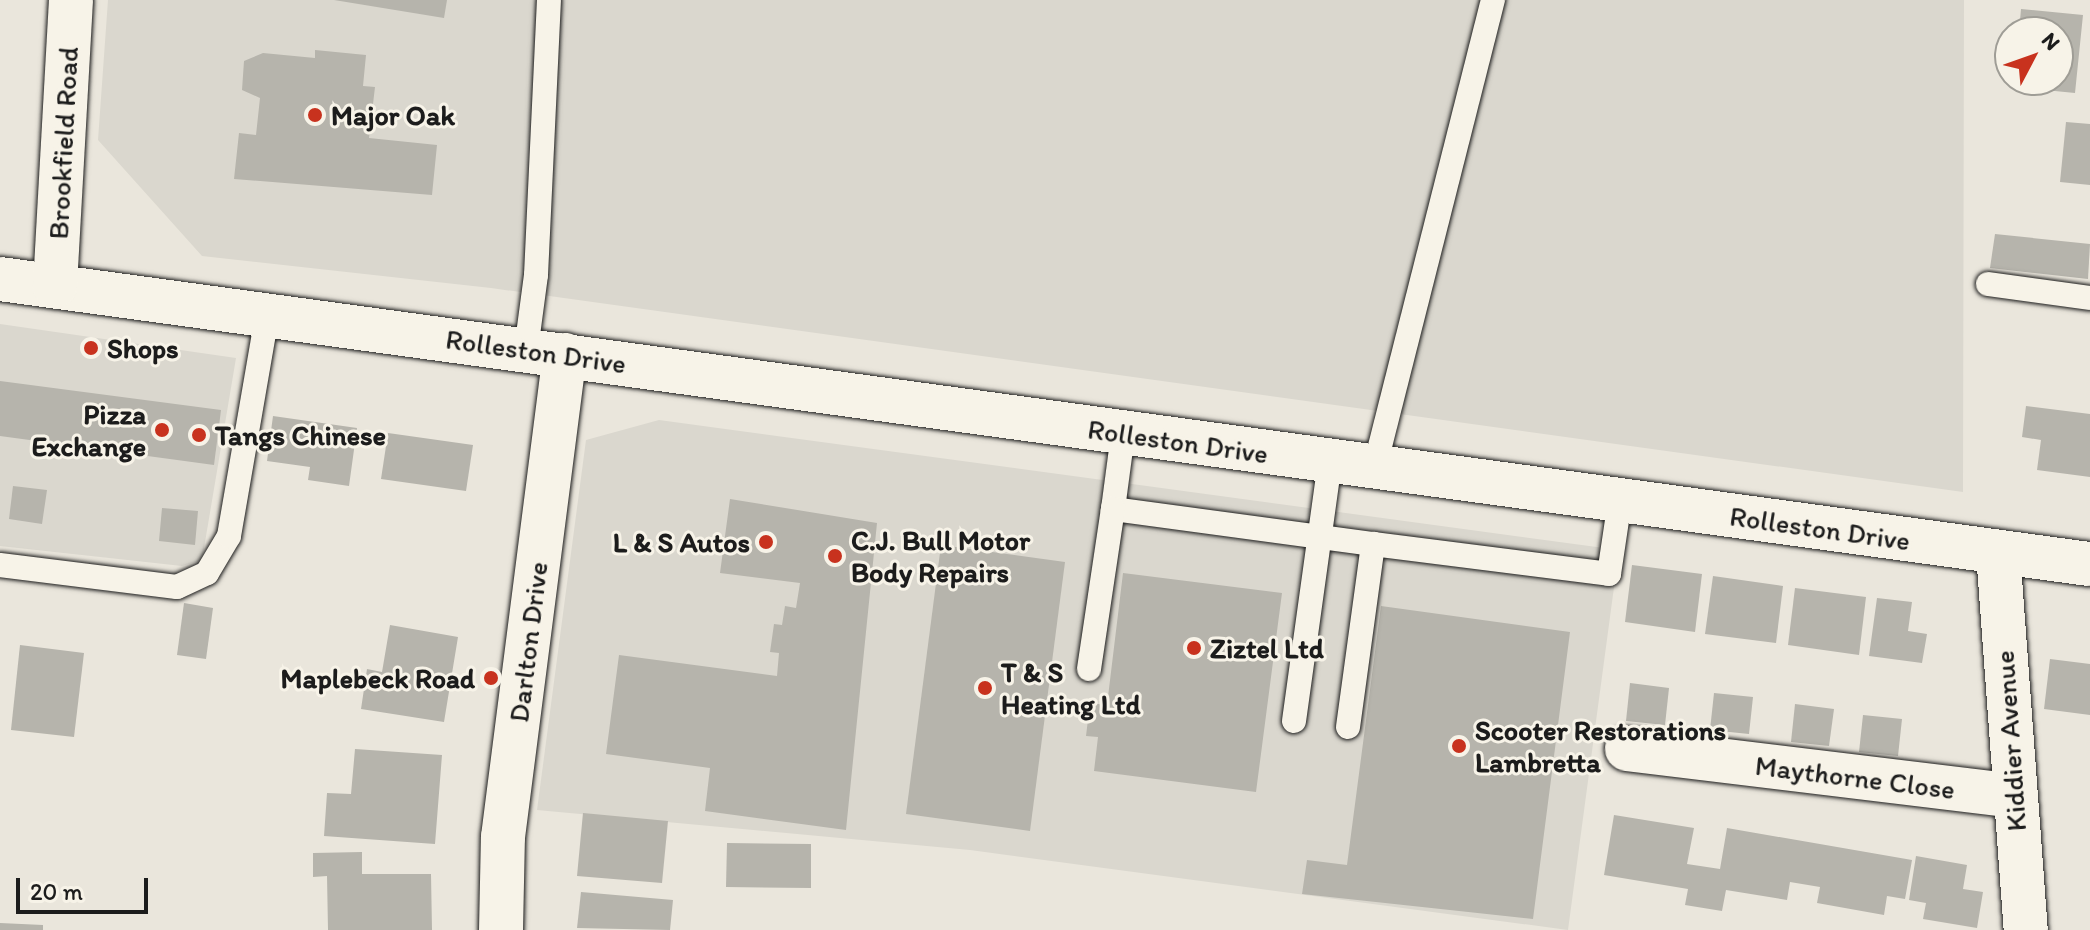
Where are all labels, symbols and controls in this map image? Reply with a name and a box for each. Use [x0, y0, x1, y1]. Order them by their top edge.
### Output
north arrow [1994, 16, 2074, 96]
text: N [2036, 27, 2066, 56]
street label: Brookfield Road [41, 46, 85, 240]
place label: Major Oak [331, 98, 455, 132]
marker: Major Oak [306, 106, 324, 124]
street label: Rolleston Drive [444, 322, 628, 380]
place label: Shops [107, 331, 179, 365]
marker: Shops [82, 339, 100, 357]
place label: Pizza Exchange [32, 397, 146, 463]
street label: Rolleston Drive [1086, 412, 1270, 470]
place label: Tangs Chinese [215, 418, 386, 452]
marker: Pizza Exchange [153, 421, 171, 439]
marker: Tangs Chinese [190, 426, 208, 444]
street label: Rolleston Drive [1728, 499, 1912, 557]
place label: C.J. Bull Motor Body Repairs [851, 523, 1029, 589]
place label: L & S Autos [613, 525, 750, 559]
marker: L & S Autos [757, 533, 775, 551]
marker: C.J. Bull Motor Body Repairs [826, 547, 844, 565]
street label: Darlton Drive [501, 559, 555, 725]
place label: Ziztel Ltd [1210, 631, 1324, 665]
marker: Ziztel Ltd [1185, 639, 1203, 657]
street label: Kiddier Avenue [1987, 649, 2033, 833]
place label: T & S Heating Ltd [1001, 655, 1140, 721]
place label: Maplebeck Road [280, 661, 475, 695]
marker: Maplebeck Road [482, 669, 500, 687]
marker: T & S Heating Ltd [976, 679, 994, 697]
place label: Scooter Restorations Lambretta [1475, 713, 1726, 779]
marker: Scooter Restorations Lambretta [1450, 737, 1468, 755]
street label: Maythorne Close [1753, 748, 1957, 806]
scale bar [20, 862, 152, 912]
text: 20 m [30, 877, 83, 906]

